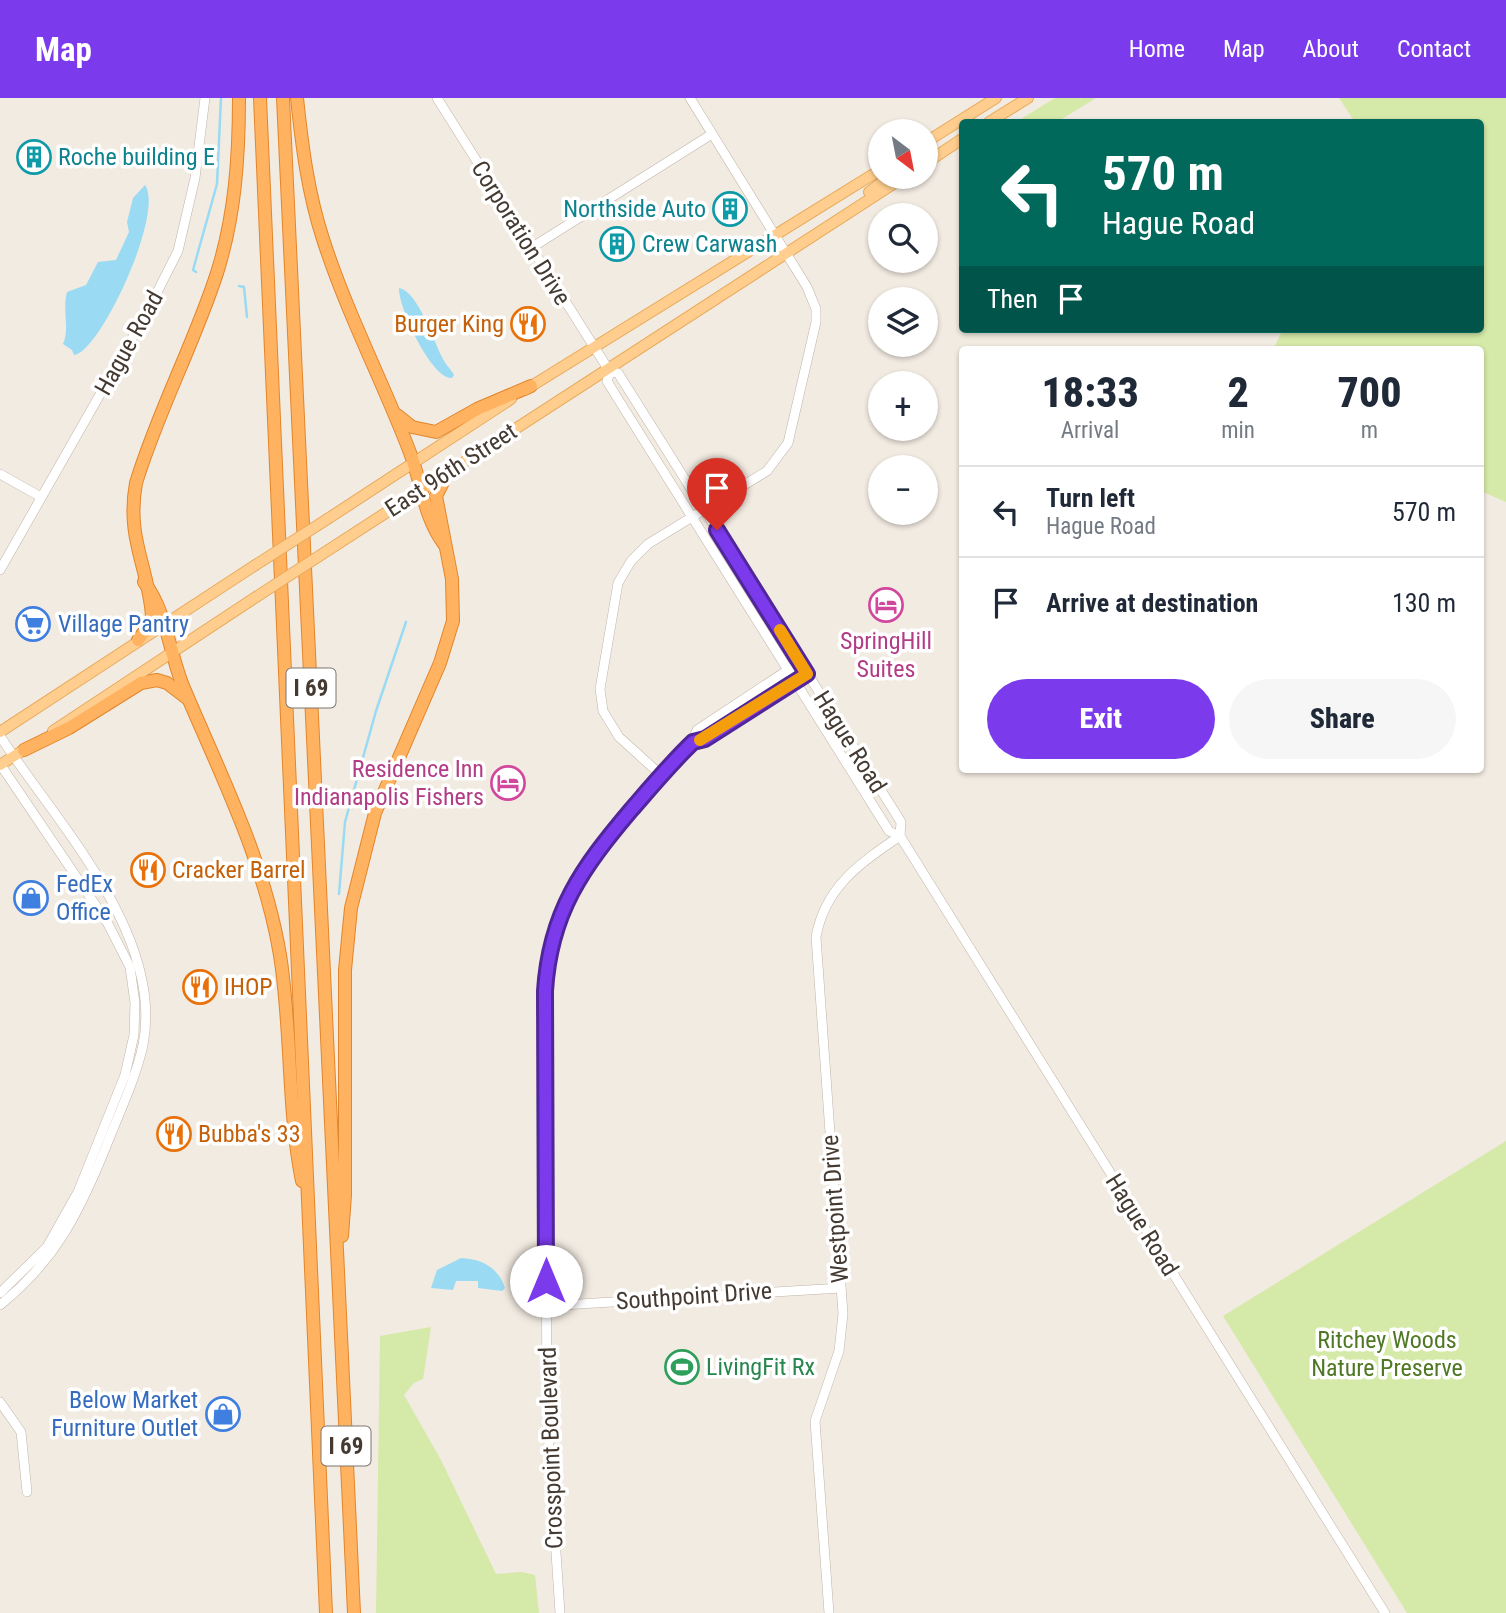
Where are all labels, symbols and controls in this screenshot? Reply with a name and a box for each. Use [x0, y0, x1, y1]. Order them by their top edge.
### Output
text: Map [35, 30, 92, 69]
text: Home [1129, 35, 1185, 63]
text: Map [1223, 35, 1265, 63]
text: About [1303, 35, 1359, 63]
text: Contact [1397, 35, 1471, 63]
north arrow [868, 119, 938, 189]
map controls [868, 119, 938, 525]
building icon: Roche building E [15, 138, 53, 176]
place label: Roche building E [58, 143, 215, 171]
text: 570 m [1102, 145, 1224, 202]
icon: left [987, 147, 1078, 238]
street label: Corporation Drive [465, 156, 577, 310]
building icon: Northside Auto [711, 190, 749, 228]
place label: Northside Auto [563, 195, 706, 223]
button: search [868, 203, 938, 273]
text: Hague Road [1102, 204, 1255, 242]
building icon: Crew Carwash [598, 225, 636, 263]
place label: Crew Carwash [642, 230, 777, 258]
icon: arrive [1052, 280, 1090, 318]
text: Then [987, 284, 1038, 314]
street label: Hague Road [89, 286, 169, 400]
button: layers [868, 287, 938, 357]
restaurant icon: Burger King [509, 305, 547, 343]
place label: Burger King [394, 310, 504, 338]
text: 18:33 [1041, 368, 1139, 417]
text: 2 [1227, 368, 1249, 417]
text: 700 [1337, 368, 1402, 417]
button: + [868, 371, 938, 441]
street label: East 96th Street [380, 417, 522, 523]
text: Arrival [1061, 417, 1119, 444]
text: min [1221, 417, 1255, 444]
text: m [1361, 417, 1378, 444]
button: − [868, 455, 938, 525]
pin [687, 458, 747, 530]
icon: arrive [698, 469, 736, 507]
text: Turn left [1046, 483, 1135, 513]
icon: left [987, 493, 1025, 531]
text: 570 m [1392, 497, 1456, 527]
text: Hague Road [1046, 513, 1156, 540]
icon: arrive [987, 584, 1025, 622]
hotel icon: SpringHill Suites [867, 586, 905, 624]
text: Arrive at destination [1046, 588, 1258, 618]
text: 130 m [1392, 588, 1456, 618]
supermarket icon: Village Pantry [14, 605, 52, 643]
place label: Village Pantry [58, 610, 189, 638]
place label: SpringHill Suites [840, 627, 932, 683]
road number: I 69 [286, 668, 336, 708]
button: Exit [987, 679, 1215, 759]
button: Share [1229, 679, 1456, 759]
street label: Hague Road [808, 686, 892, 798]
place label: Residence Inn Indianapolis Fishers [294, 755, 484, 811]
hotel icon: Residence Inn Indianapolis Fishers [489, 764, 527, 802]
restaurant icon: Cracker Barrel [129, 851, 167, 889]
place label: Cracker Barrel [172, 856, 305, 884]
place label: FedEx Office [56, 870, 113, 926]
shop icon: FedEx Office [12, 879, 50, 917]
restaurant icon: IHOP [181, 968, 219, 1006]
place label: IHOP [224, 973, 273, 1001]
restaurant icon: Bubba's 33 [155, 1115, 193, 1153]
place label: Bubba's 33 [198, 1120, 301, 1148]
street label: Westpoint Drive [816, 1134, 854, 1284]
street label: Hague Road [1100, 1169, 1184, 1281]
position arrow [509, 1244, 583, 1318]
street label: Southpoint Drive [615, 1277, 773, 1315]
park label: Ritchey Woods Nature Preserve [1311, 1326, 1463, 1382]
street label: Crosspoint Boulevard [533, 1346, 569, 1550]
sports icon: LivingFit Rx [663, 1348, 701, 1386]
place label: LivingFit Rx [706, 1353, 815, 1381]
place label: Below Market Furniture Outlet [51, 1386, 198, 1442]
shop icon: Below Market Furniture Outlet [204, 1395, 242, 1433]
road number: I 69 [322, 1427, 370, 1466]

